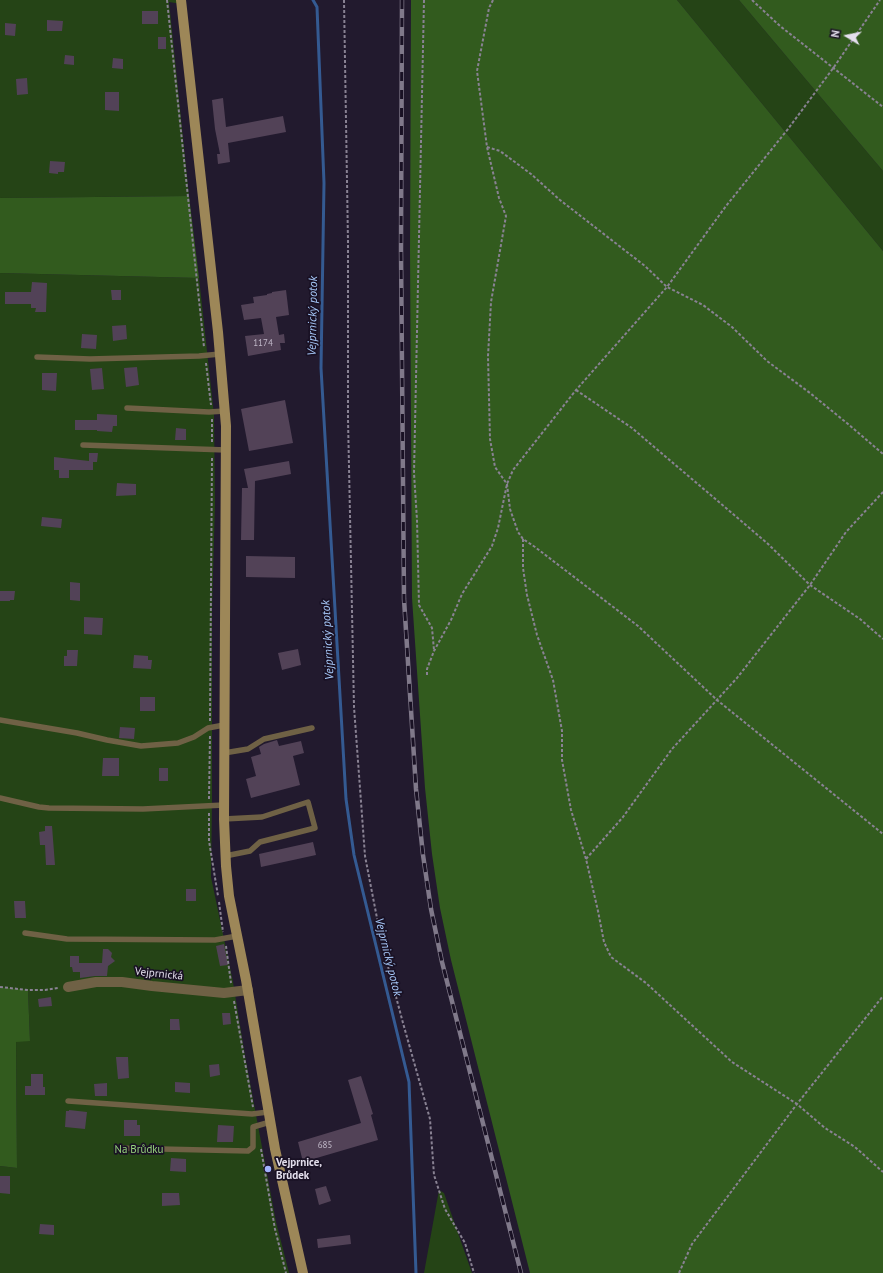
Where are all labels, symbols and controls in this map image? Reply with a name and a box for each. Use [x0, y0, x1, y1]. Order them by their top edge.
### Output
north arrow [827, 16, 867, 56]
text: N [828, 29, 843, 39]
water label: Vejprnický potok [305, 276, 321, 356]
house number: 1174 [253, 338, 273, 348]
water label: Vejprnický potok [319, 600, 337, 680]
water label: Vejprnický potok [371, 916, 405, 998]
street label: Vejprnická [134, 965, 184, 983]
house number: 685 [318, 1140, 332, 1150]
park label: Na Brůdku [114, 1143, 164, 1157]
place label: Vejprnice, Brůdek [276, 1156, 322, 1182]
marker: Vejprnice, Brůdek [263, 1164, 273, 1174]

